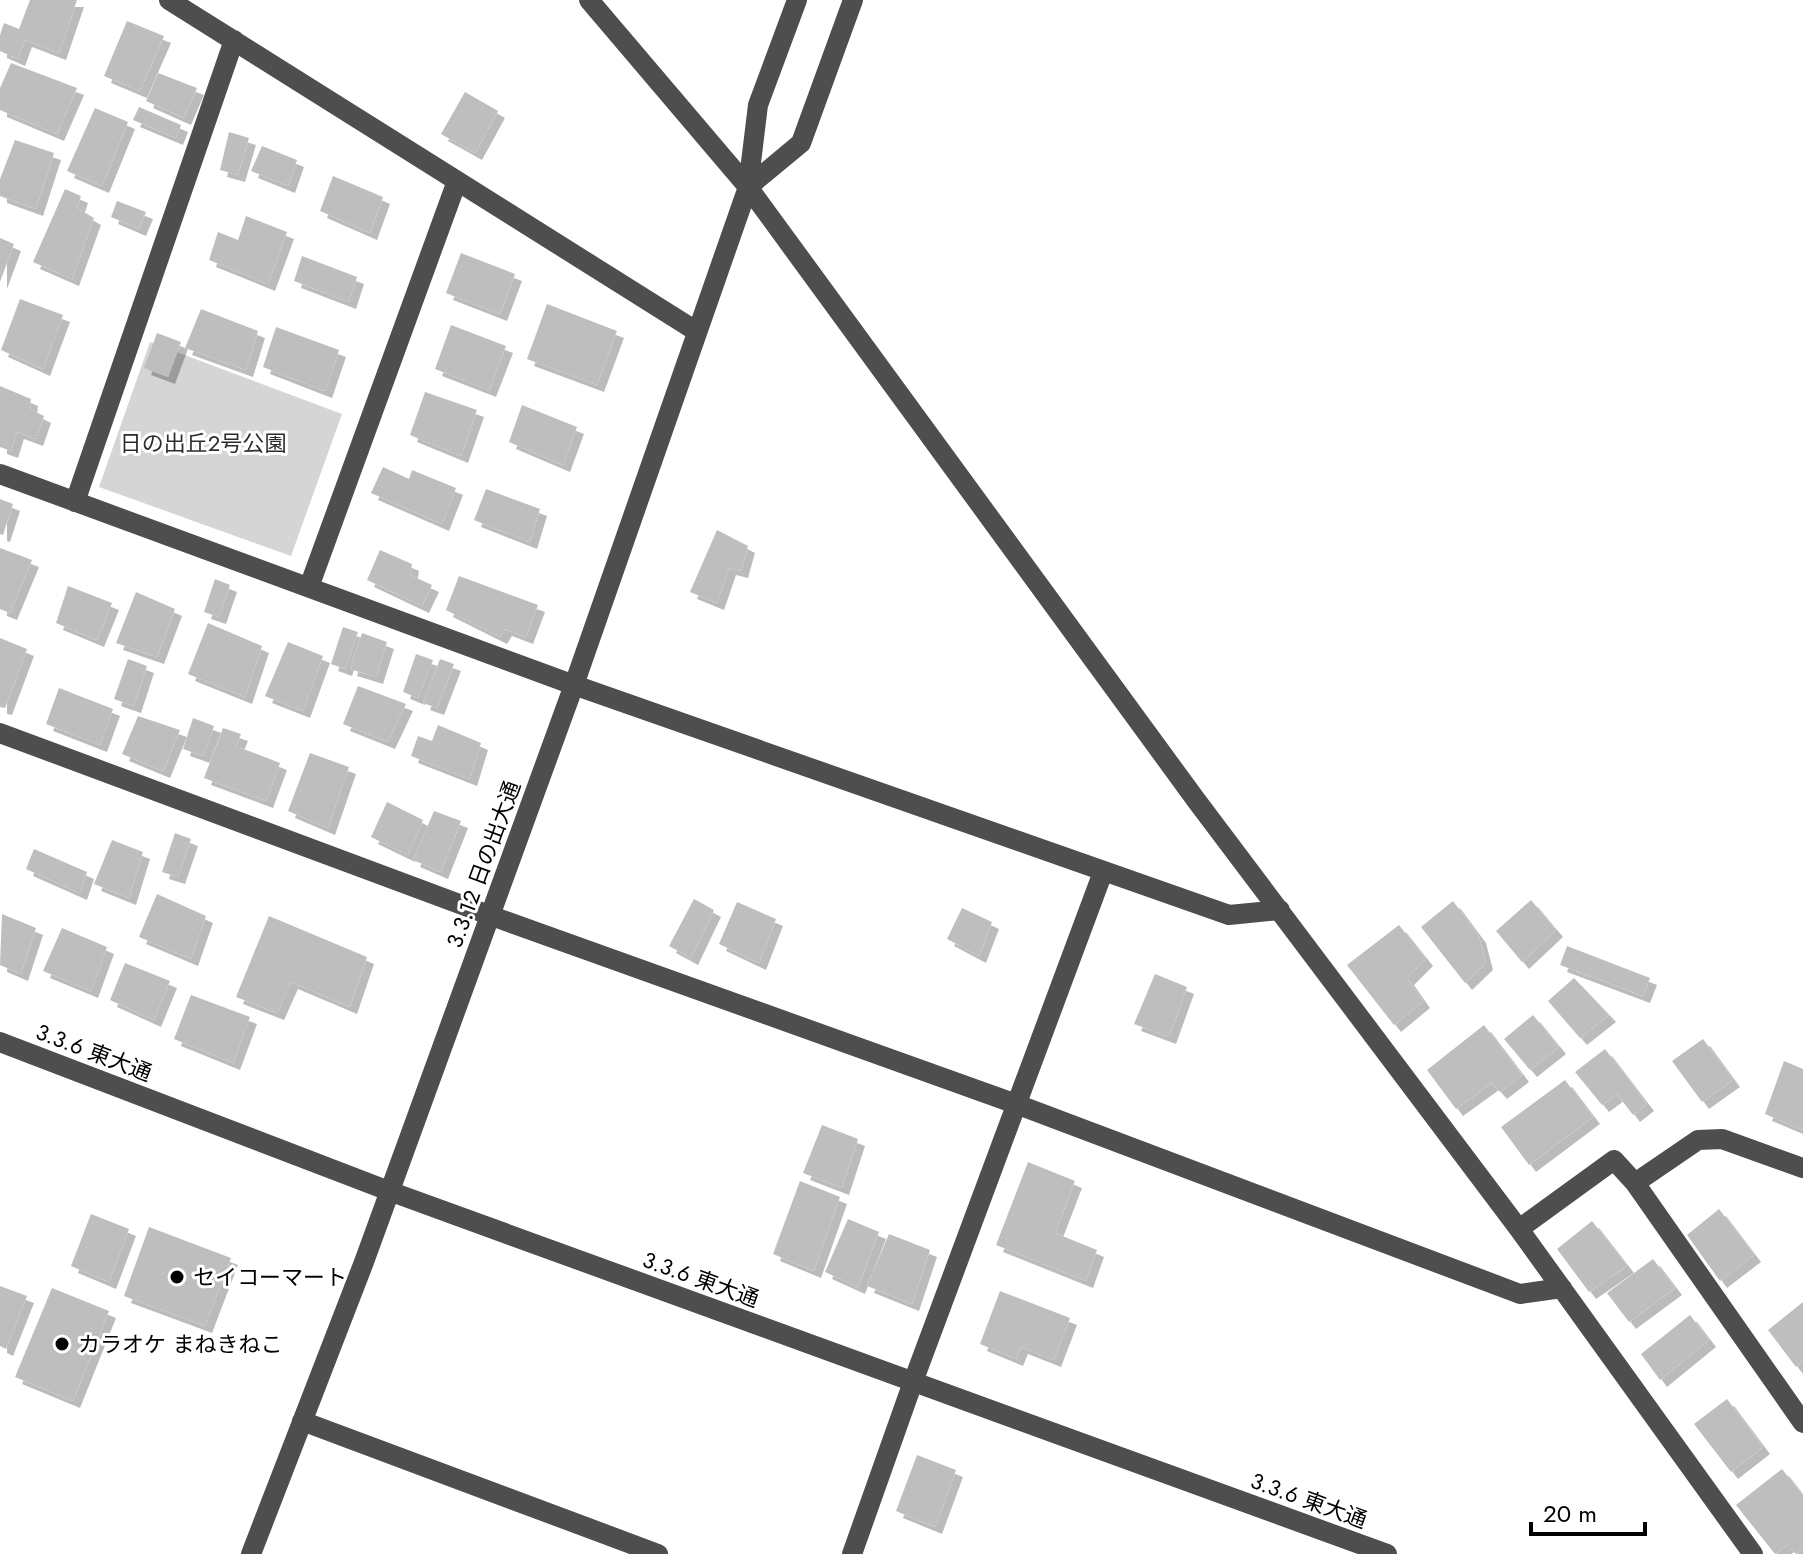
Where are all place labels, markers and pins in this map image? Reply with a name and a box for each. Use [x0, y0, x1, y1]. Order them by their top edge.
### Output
place label: セイコーマート [193, 1261, 347, 1293]
marker: セイコーマート [168, 1268, 186, 1286]
place label: カラオケ まねきねこ [78, 1328, 283, 1360]
marker: カラオケ まねきねこ [53, 1335, 71, 1353]

